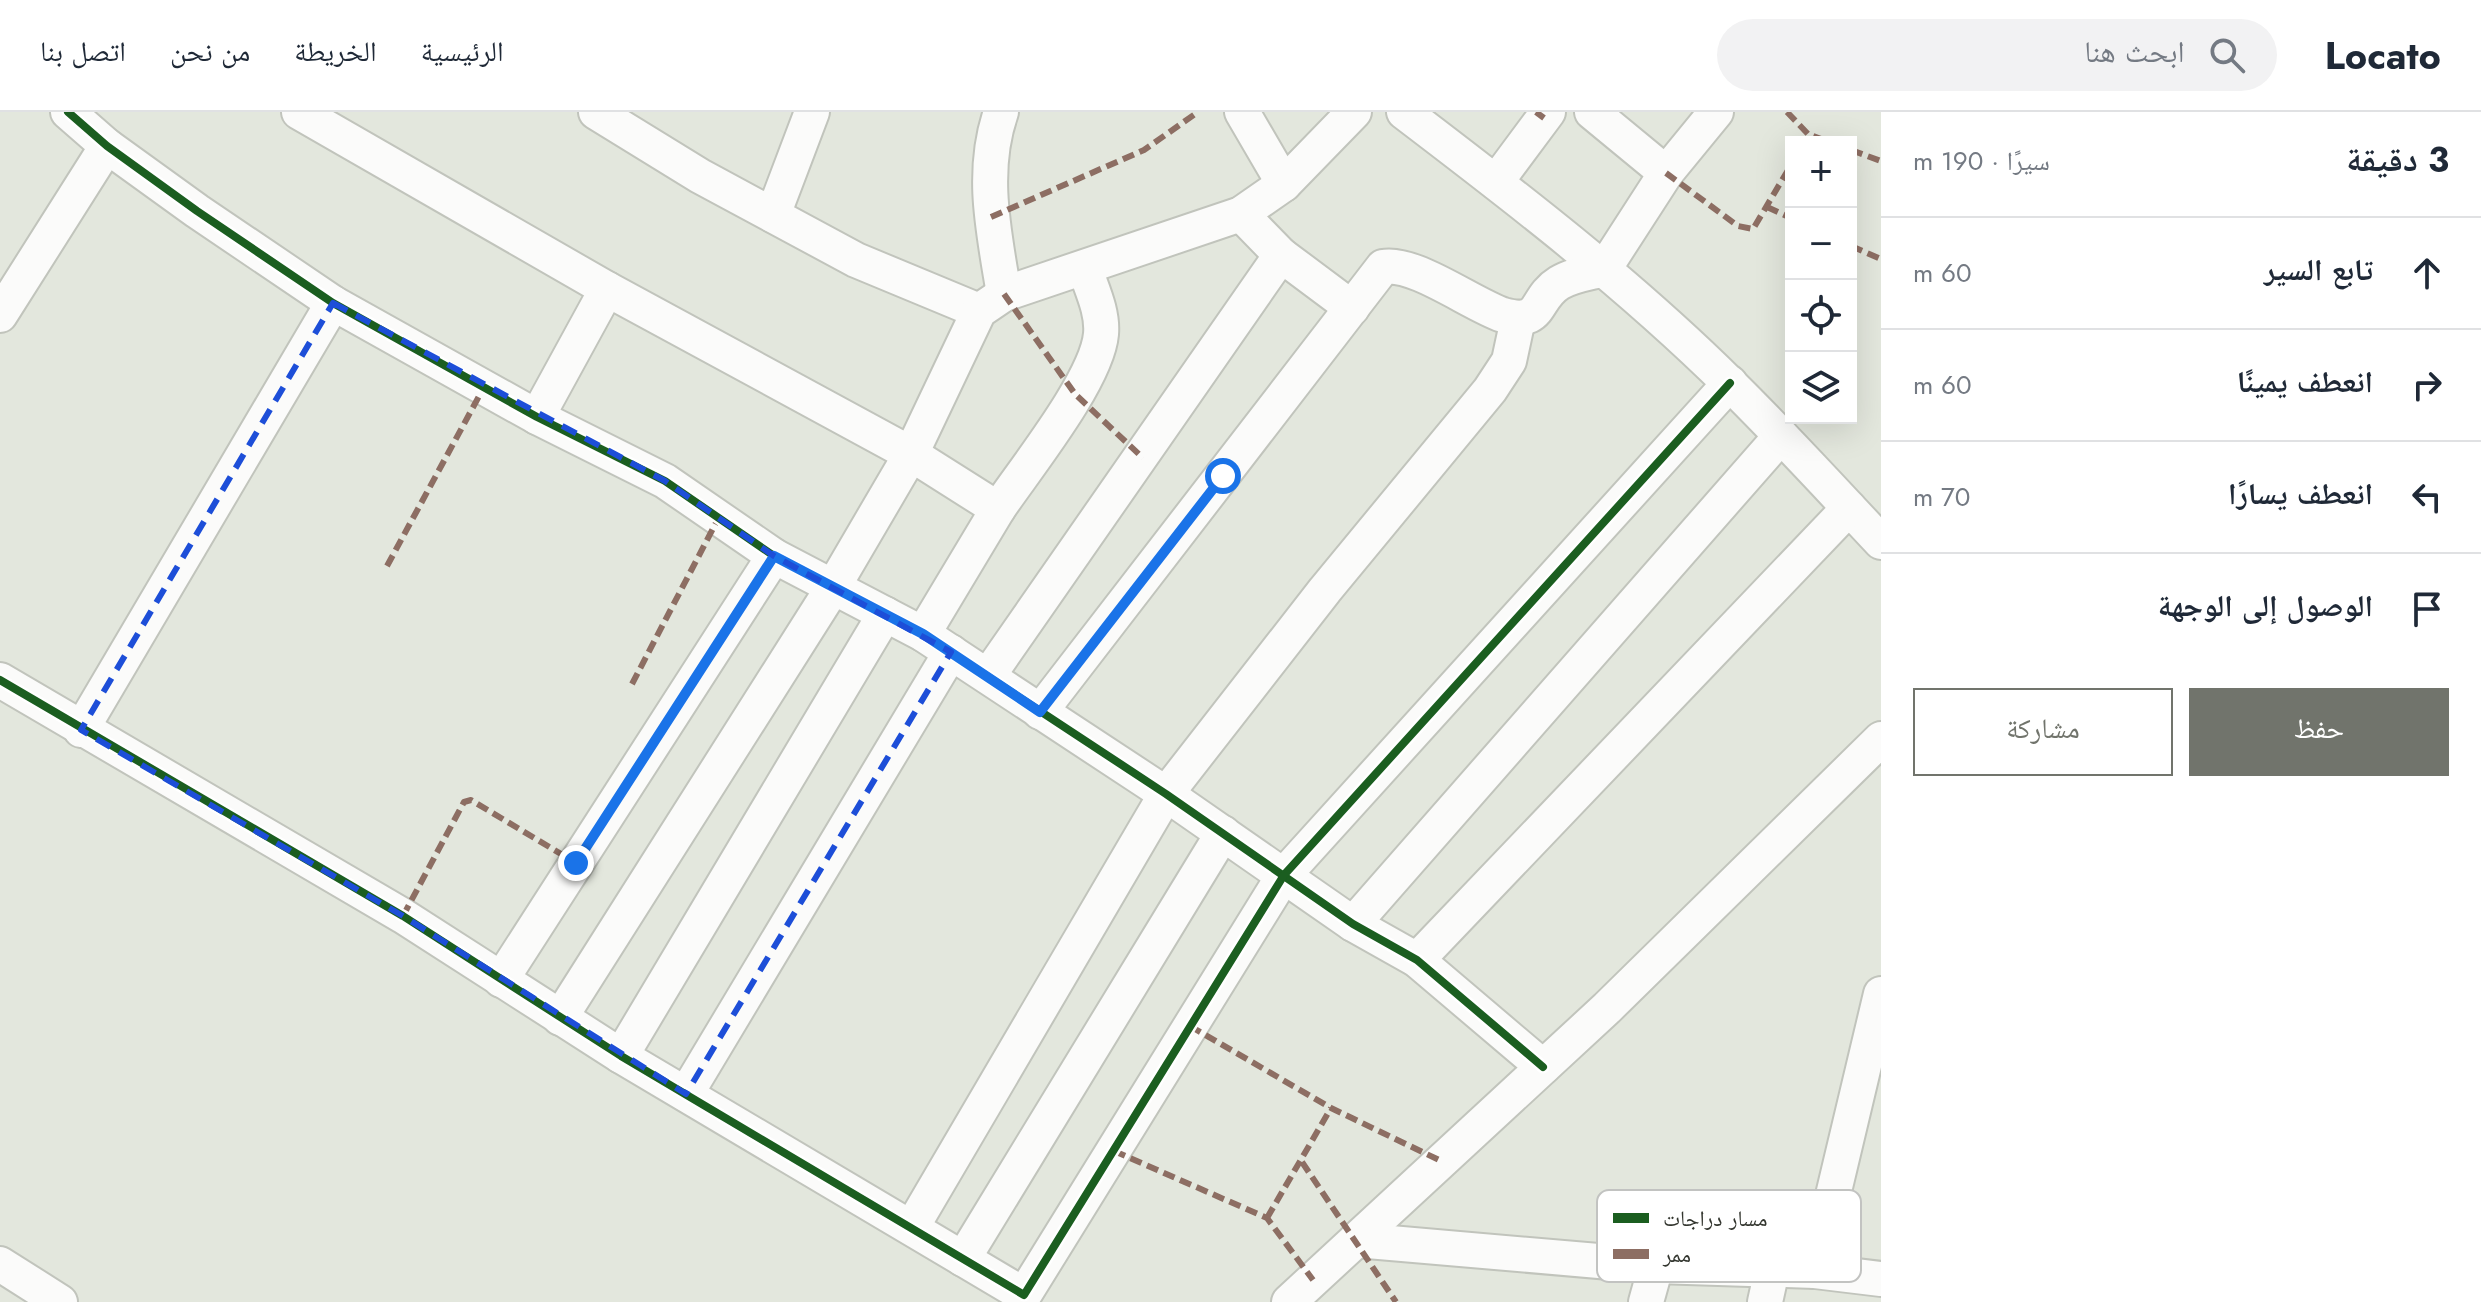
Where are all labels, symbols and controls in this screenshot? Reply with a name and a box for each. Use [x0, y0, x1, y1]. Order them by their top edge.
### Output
search box [1717, 19, 2277, 91]
text: Locato [2325, 28, 2441, 83]
text: ابحث هنا [2084, 30, 2185, 73]
text: اتصل بنا [40, 31, 126, 72]
text: من نحن [170, 31, 250, 72]
text: الخريطة [294, 31, 377, 72]
text: الرئيسية [421, 31, 504, 72]
icon: search [2205, 33, 2249, 77]
text: 3 دقيقة [2346, 135, 2449, 184]
map controls [1785, 136, 1857, 424]
button: + [1785, 136, 1857, 208]
text: سيرًا · 190 m [1913, 142, 2050, 180]
button: − [1785, 208, 1857, 280]
text: تابع السير [2264, 248, 2373, 291]
icon: ahead [2405, 251, 2449, 295]
text: 60 m [1913, 254, 1972, 292]
button: locate [1785, 280, 1857, 352]
button: layers [1785, 352, 1857, 424]
text: انعطف يمينًا [2237, 360, 2373, 403]
icon: right [2405, 363, 2449, 407]
text: 60 m [1913, 366, 1972, 404]
route start [1205, 458, 1241, 494]
text: انعطف يسارًا [2228, 472, 2373, 515]
icon: left [2405, 475, 2449, 519]
text: 70 m [1913, 478, 1970, 516]
text: الوصول إلى الوجهة [2158, 584, 2373, 627]
icon: arrive [2405, 587, 2449, 631]
button: مشاركة [1913, 688, 2173, 776]
button: حفظ [2189, 688, 2449, 776]
route end [558, 845, 594, 881]
legend [1597, 1190, 1861, 1282]
text: مسار دراجات [1663, 1202, 1768, 1234]
text: ممر [1662, 1238, 1691, 1270]

